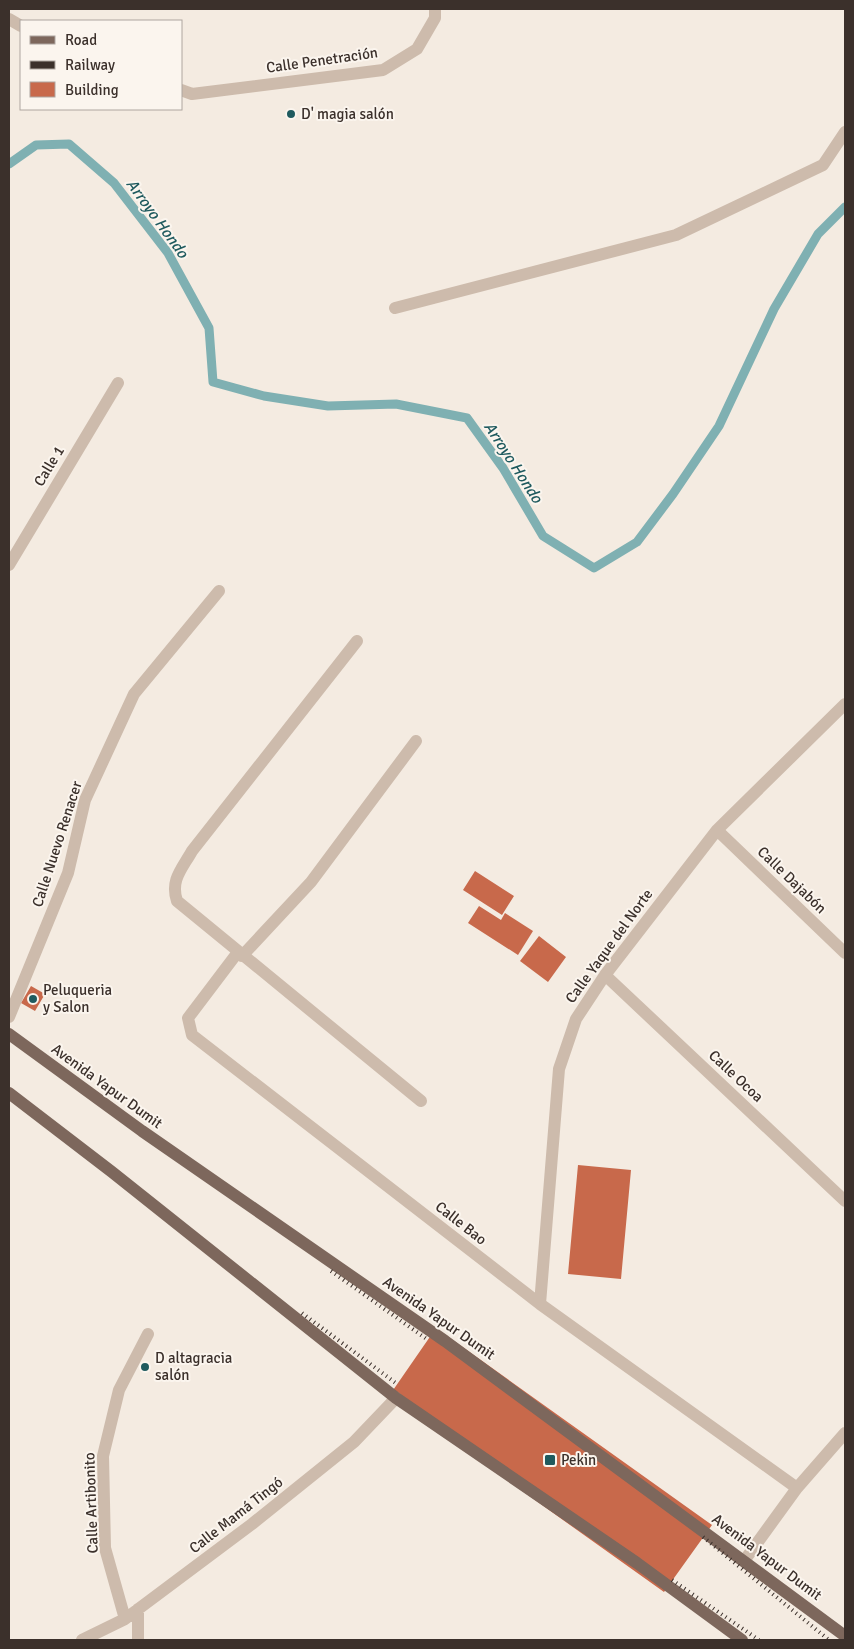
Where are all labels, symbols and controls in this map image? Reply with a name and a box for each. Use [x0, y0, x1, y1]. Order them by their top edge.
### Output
legend [20, 20, 182, 110]
text: Road [65, 31, 97, 49]
street label: Calle Penetración [265, 43, 379, 77]
text: Railway [65, 56, 115, 74]
text: Building [65, 81, 119, 99]
place label: D' magia salón [301, 105, 394, 123]
marker: D' magia salón [285, 108, 297, 120]
water label: Arroyo Hondo [122, 175, 193, 263]
water label: Arroyo Hondo [479, 418, 547, 508]
street label: Calle 1 [30, 443, 68, 489]
street label: Calle Nuevo Renacer [28, 778, 86, 909]
street label: Calle Dajabón [754, 843, 830, 917]
street label: Calle Yaque del Norte [562, 885, 656, 1007]
place label: Peluqueria y Salon [43, 981, 112, 1016]
marker: Peluqueria y Salon [27, 993, 39, 1005]
street label: Avenida Yapur Dumit [48, 1040, 166, 1132]
street label: Calle Ocoa [705, 1046, 767, 1106]
street label: Calle Bao [432, 1197, 490, 1249]
street label: Avenida Yapur Dumit [379, 1273, 499, 1363]
place label: D altagracia salón [155, 1349, 232, 1384]
marker: D altagracia salón [139, 1361, 151, 1373]
place label: Pekin [561, 1451, 596, 1469]
street label: Calle Artibonito [80, 1452, 102, 1554]
marker: Pekin [543, 1453, 557, 1467]
street label: Calle Mamá Tingó [186, 1473, 287, 1557]
street label: Avenida Yapur Dumit [709, 1510, 825, 1604]

